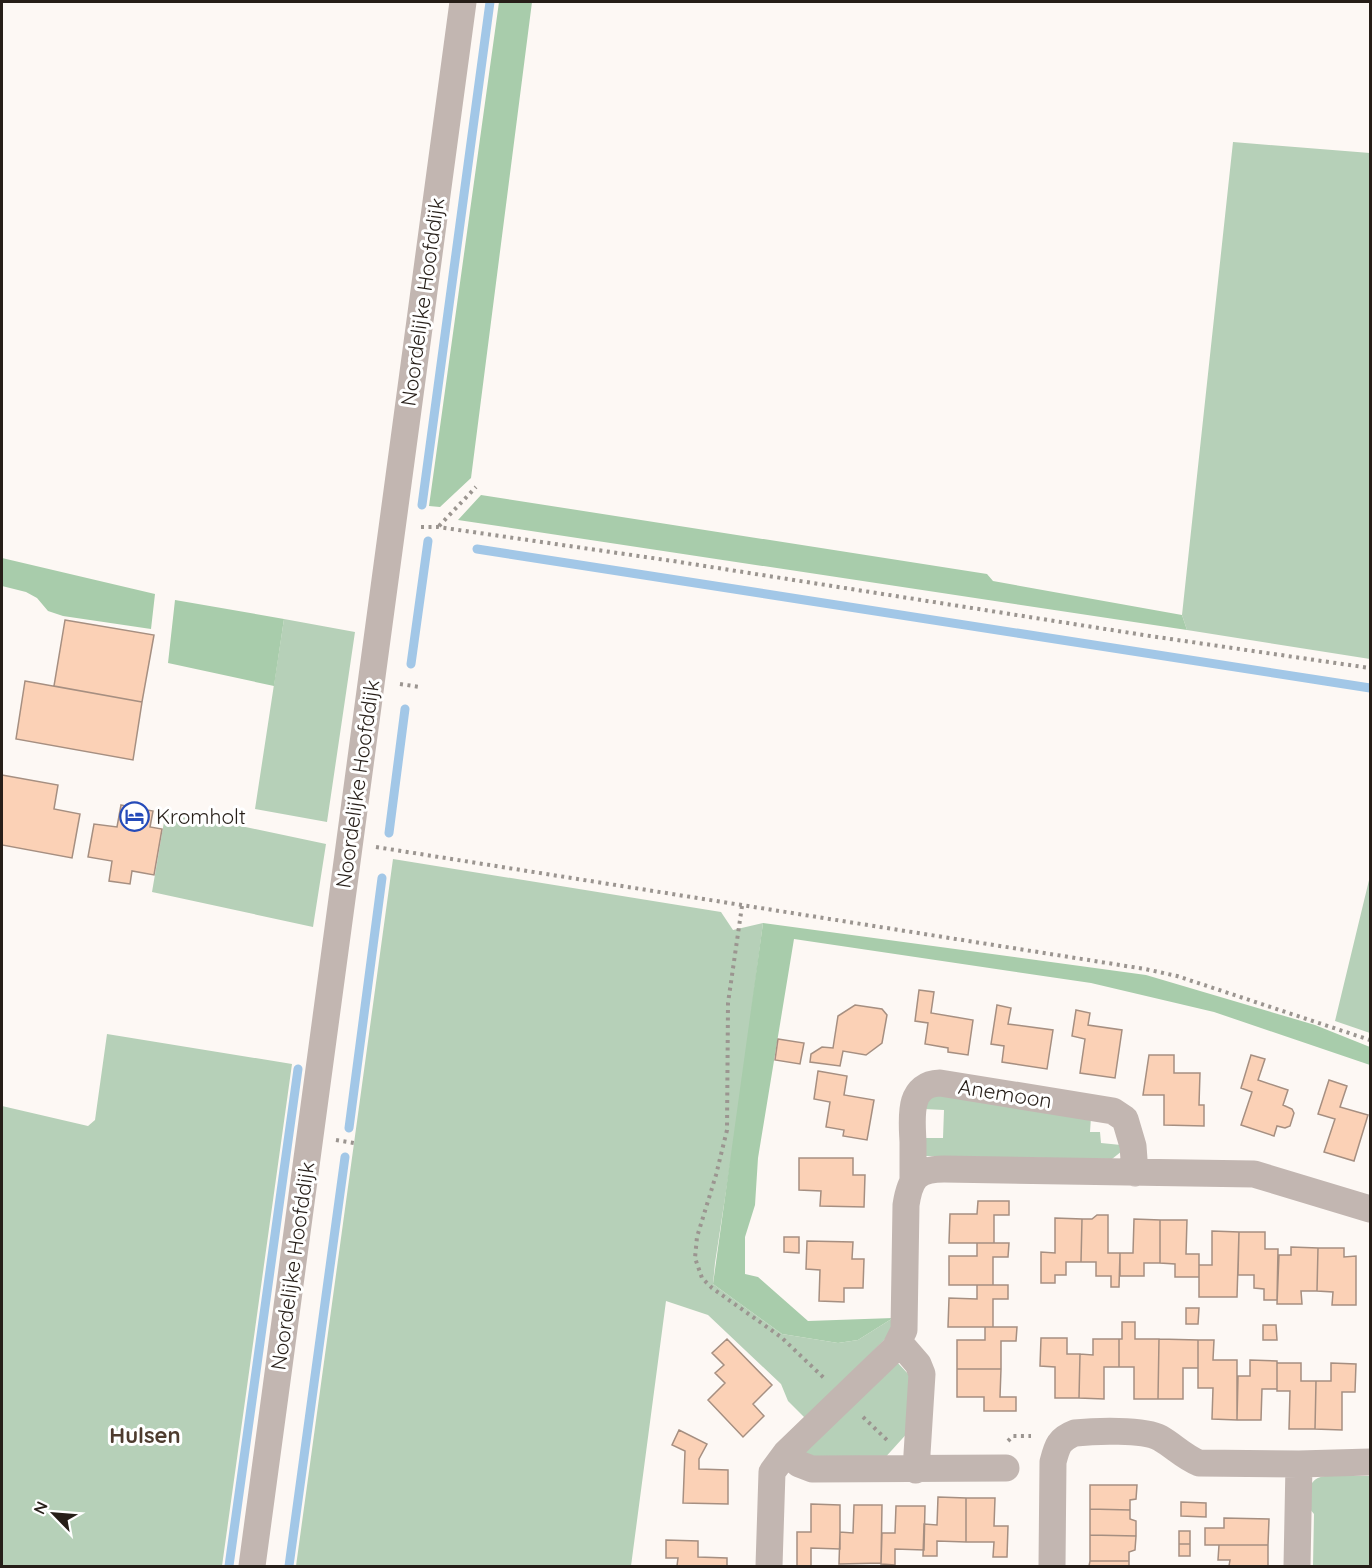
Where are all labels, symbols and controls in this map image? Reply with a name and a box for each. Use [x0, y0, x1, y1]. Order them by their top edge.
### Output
street label: Noordelijke Hoofddijk [394, 196, 450, 408]
street label: Noordelijke Hoofddijk [329, 678, 385, 890]
hotel icon: Kromholt [119, 801, 151, 833]
place label: Kromholt [156, 803, 246, 829]
street label: Anemoon [957, 1073, 1054, 1113]
street label: Noordelijke Hoofddijk [264, 1160, 320, 1372]
district label: Hulsen [109, 1421, 181, 1449]
north arrow [24, 1484, 84, 1544]
text: N [29, 1498, 52, 1517]

